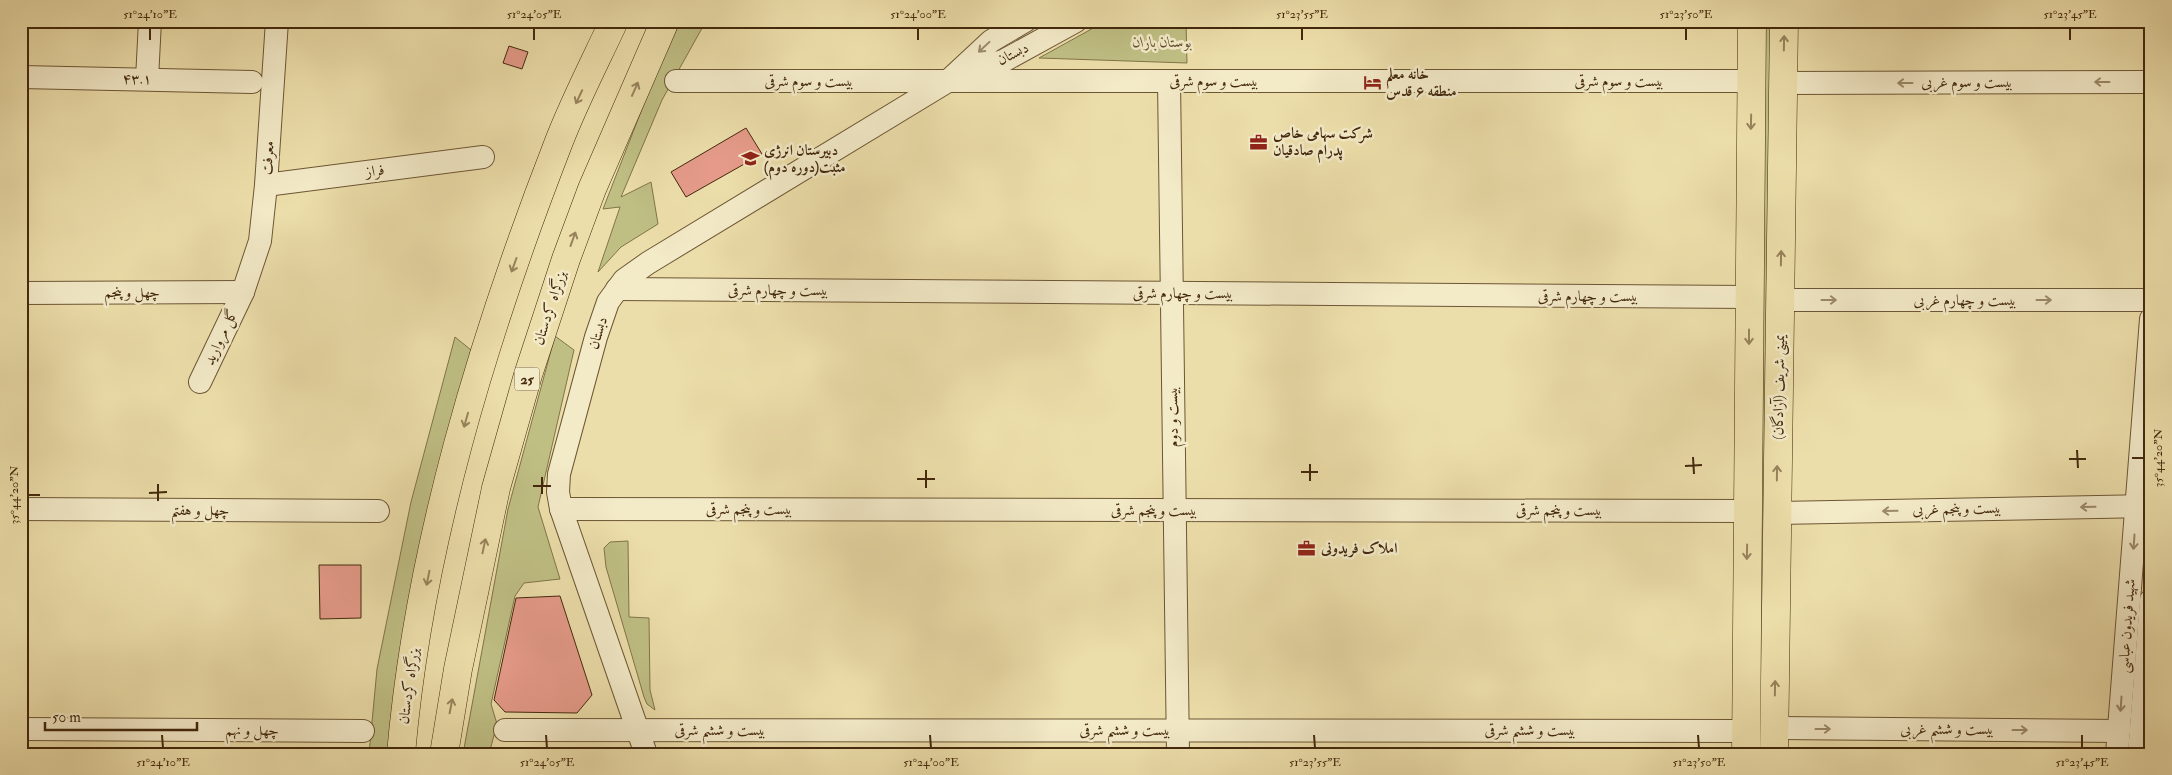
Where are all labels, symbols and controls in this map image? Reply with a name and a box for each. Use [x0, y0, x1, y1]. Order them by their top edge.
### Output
text: 51°24'10"E [123, 7, 177, 22]
text: 51°24'05"E [507, 7, 562, 22]
text: 51°24'00"E [890, 7, 946, 22]
text: 51°23'55"E [1276, 7, 1328, 22]
text: 51°23'50"E [1660, 7, 1713, 22]
text: 51°23'45"E [2043, 7, 2097, 22]
park label: بوستان باران [1132, 33, 1192, 52]
one-way arrow [1779, 35, 1789, 51]
street label: دبستان [994, 38, 1032, 70]
one-way arrow [977, 41, 990, 53]
place label: خانه معلم منطقه ۶ قدس [1386, 65, 1457, 101]
street label: ۴۳.۱ [122, 69, 152, 89]
street label: بیست و سوم شرقی [764, 72, 854, 94]
street label: بیست و سوم شرقی [1169, 72, 1259, 94]
street label: بیست و سوم شرقی [1574, 72, 1664, 94]
hotel icon: خانه معلم منطقه ۶ قدس [1362, 73, 1382, 93]
street label: بیست و سوم غربی [1921, 73, 2013, 95]
one-way arrow [2094, 77, 2110, 87]
one-way arrow [1897, 78, 1913, 88]
one-way arrow [631, 82, 640, 97]
one-way arrow [574, 89, 583, 104]
one-way arrow [1746, 114, 1756, 130]
place label: شرکت سهامی خاص پدرام صادقیان [1273, 124, 1373, 163]
office icon: شرکت سهامی خاص پدرام صادقیان [1249, 132, 1269, 152]
street label: معرفت [257, 140, 279, 176]
place label: دبیرستان انرژی مثبت(دوره دوم) [764, 141, 846, 180]
school or university icon: دبیرستان انرژی مثبت(دوره دوم) [740, 149, 760, 169]
street label: فراز [363, 160, 385, 182]
one-way arrow [569, 232, 578, 248]
one-way arrow [1776, 250, 1786, 266]
one-way arrow [509, 257, 518, 273]
street label: بزرگراه کردستان [528, 268, 571, 348]
street label: بیست و چهارم شرقی [728, 281, 828, 303]
street label: چهل و پنجم [104, 283, 160, 306]
street label: بیست و چهارم شرقی [1133, 284, 1233, 306]
street label: بیست و چهارم شرقی [1538, 287, 1638, 309]
street label: بیست و چهارم غربی [1914, 291, 2016, 313]
one-way arrow [1820, 295, 1837, 305]
one-way arrow [2036, 295, 2052, 305]
street label: گل مروارید [200, 306, 243, 368]
street label: دبستان [584, 314, 612, 352]
one-way arrow [1744, 329, 1754, 345]
street label: یمینی شریف (آزادگان) [1769, 334, 1790, 440]
road number: 25 [514, 368, 540, 390]
street label: بیست و دوم [1163, 386, 1186, 448]
one-way arrow [460, 412, 470, 428]
text: 35°44'20"N [2151, 429, 2166, 487]
one-way arrow [1773, 465, 1782, 481]
text: 35°44'20"N [7, 466, 22, 524]
street label: بیست و پنجم غربی [1912, 499, 2002, 523]
street label: بیست و پنجم شرقی [706, 500, 792, 523]
street label: چهل و هفتم [171, 501, 229, 525]
street label: بیست و پنجم شرقی [1111, 501, 1197, 524]
street label: بیست و پنجم شرقی [1516, 501, 1602, 524]
one-way arrow [2080, 502, 2096, 512]
one-way arrow [1882, 506, 1898, 515]
one-way arrow [2129, 534, 2138, 550]
office icon: املاک فریدونی [1297, 538, 1317, 558]
one-way arrow [480, 539, 489, 555]
place label: املاک فریدونی [1320, 539, 1397, 558]
one-way arrow [1743, 544, 1752, 560]
one-way arrow [422, 570, 432, 586]
street label: شهید فریدون عباسی [2114, 578, 2141, 674]
street label: بزرگراه کردستان [393, 646, 424, 725]
one-way arrow [1770, 680, 1779, 696]
one-way arrow [2116, 696, 2126, 712]
one-way arrow [447, 698, 456, 714]
scale bar [45, 700, 198, 732]
text: 50 m [52, 708, 81, 727]
street label: بیست و ششم غربی [1900, 720, 1994, 744]
street label: چهل و نهم [225, 721, 279, 744]
street label: بیست و ششم شرقی [674, 721, 766, 745]
street label: بیست و ششم شرقی [1079, 721, 1171, 745]
street label: بیست و ششم شرقی [1484, 721, 1576, 745]
one-way arrow [1814, 724, 1830, 734]
one-way arrow [2012, 725, 2028, 735]
text: 51°24'10"E [136, 755, 190, 770]
text: 51°24'05"E [520, 755, 575, 770]
text: 51°24'00"E [903, 755, 959, 770]
text: 51°23'55"E [1289, 755, 1341, 770]
text: 51°23'50"E [1673, 755, 1726, 770]
text: 51°23'45"E [2055, 755, 2109, 770]

